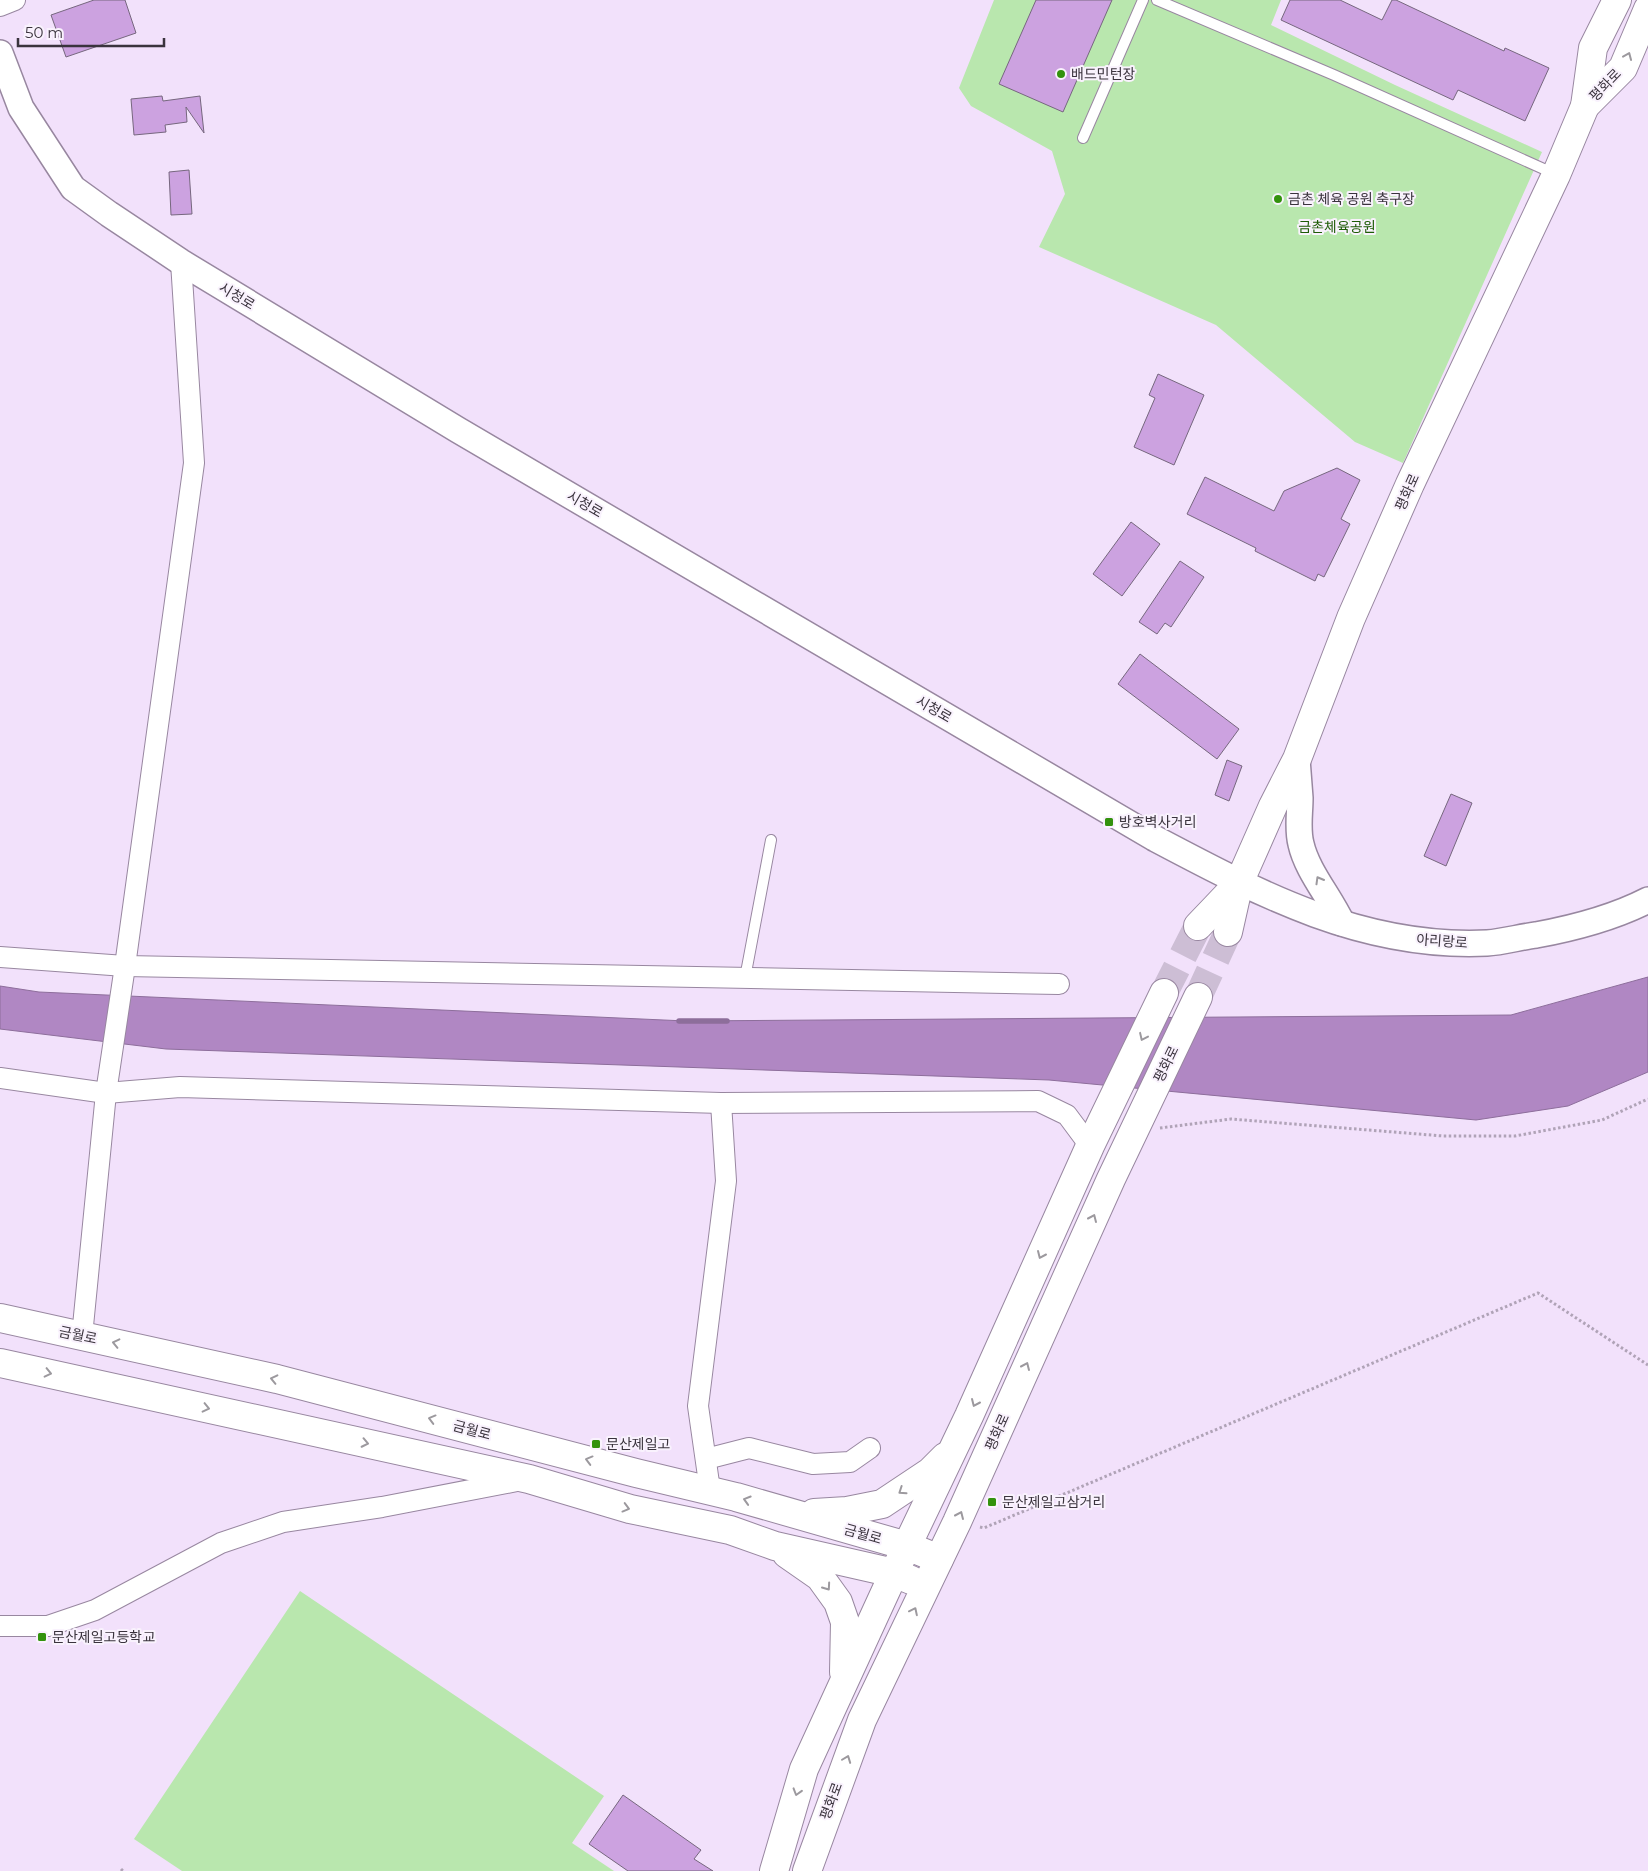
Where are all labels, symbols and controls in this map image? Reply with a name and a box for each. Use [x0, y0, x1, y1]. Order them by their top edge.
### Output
scale bar [18, 15, 164, 47]
text: 50 m [25, 23, 63, 42]
one-way arrow [1621, 52, 1632, 61]
place label: 배드민턴장 [1071, 65, 1136, 83]
street label: 평화로 [1585, 65, 1625, 105]
marker: 배드민턴장 [1055, 68, 1067, 80]
place label: 금촌 체육 공원 축구장 [1288, 190, 1415, 208]
marker: 금촌 체육 공원 축구장 [1272, 193, 1284, 205]
park label: 금촌체육공원 [1298, 218, 1376, 236]
street label: 시청로 [216, 278, 258, 314]
street label: 평화로 [1391, 471, 1423, 513]
street label: 시청로 [564, 487, 606, 522]
street label: 시청로 [913, 692, 955, 727]
place label: 방호벽사거리 [1119, 813, 1196, 831]
marker: 방호벽사거리 [1103, 816, 1115, 828]
one-way arrow [1315, 877, 1325, 886]
street label: 아리랑로 [1416, 930, 1468, 952]
one-way arrow [1139, 1032, 1149, 1041]
street label: 평화로 [1149, 1043, 1183, 1085]
one-way arrow [1087, 1214, 1098, 1223]
one-way arrow [1037, 1250, 1048, 1259]
street label: 금월로 [57, 1322, 99, 1348]
one-way arrow [111, 1338, 120, 1349]
one-way arrow [1020, 1362, 1031, 1371]
one-way arrow [43, 1367, 52, 1378]
one-way arrow [270, 1374, 279, 1385]
one-way arrow [970, 1398, 981, 1407]
one-way arrow [202, 1402, 211, 1413]
street label: 평화로 [981, 1411, 1013, 1453]
one-way arrow [428, 1415, 436, 1425]
street label: 금월로 [451, 1416, 493, 1444]
place label: 문산제일고 [606, 1435, 671, 1453]
one-way arrow [360, 1437, 369, 1448]
marker: 문산제일고 [590, 1438, 602, 1450]
one-way arrow [585, 1456, 594, 1466]
one-way arrow [898, 1485, 908, 1494]
place label: 문산제일고삼거리 [1002, 1493, 1105, 1511]
one-way arrow [744, 1496, 752, 1506]
marker: 문산제일고삼거리 [986, 1496, 998, 1508]
one-way arrow [621, 1502, 629, 1512]
one-way arrow [954, 1511, 965, 1520]
street label: 금월로 [842, 1520, 884, 1548]
one-way arrow [821, 1581, 830, 1591]
one-way arrow [908, 1608, 918, 1617]
place label: 문산제일고등학교 [52, 1628, 155, 1646]
marker: 문산제일고등학교 [36, 1631, 48, 1643]
one-way arrow [841, 1755, 851, 1764]
street label: 평화로 [816, 1780, 846, 1822]
one-way arrow [792, 1788, 802, 1796]

